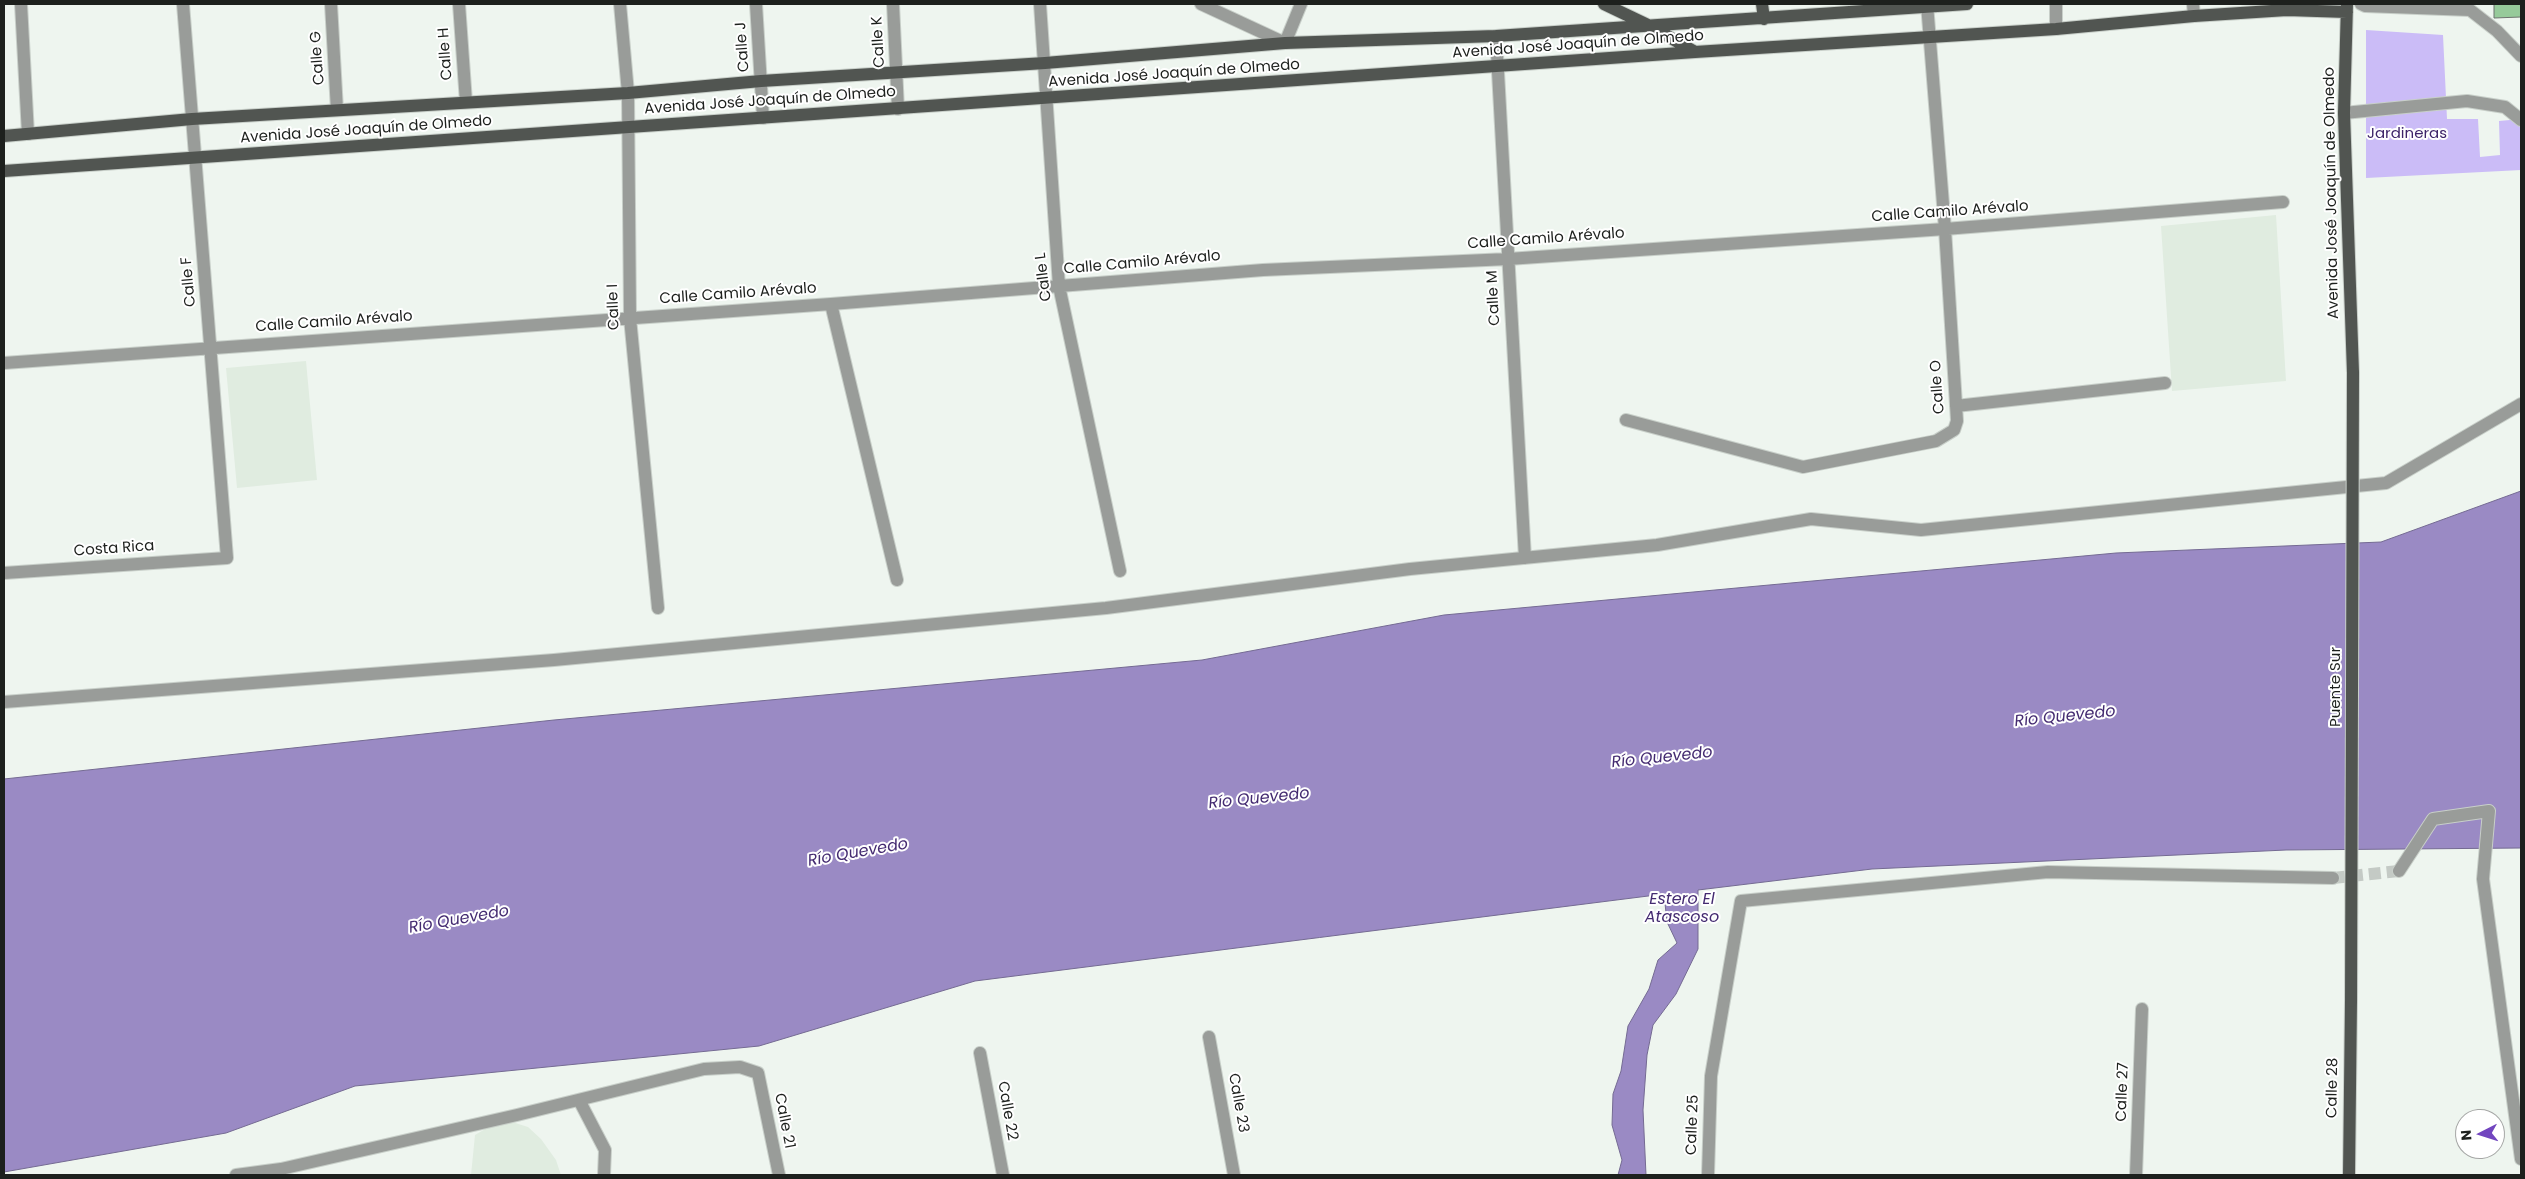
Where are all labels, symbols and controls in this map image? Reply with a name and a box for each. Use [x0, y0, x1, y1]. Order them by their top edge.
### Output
street label: Calle K [869, 16, 889, 68]
street label: Calle J [732, 21, 754, 73]
street label: Calle H [435, 27, 457, 81]
street label: Avenida José Joaquín de Olmedo [1452, 27, 1704, 63]
street label: Calle G [307, 30, 329, 86]
street label: Avenida José Joaquín de Olmedo [1048, 56, 1300, 92]
street label: Avenida José Joaquín de Olmedo [2321, 67, 2343, 319]
street label: Avenida José Joaquín de Olmedo [644, 83, 896, 119]
street label: Avenida José Joaquín de Olmedo [240, 112, 492, 148]
park label: Jardineras [2367, 125, 2447, 143]
street label: Calle Camilo Arévalo [1871, 198, 2029, 226]
street label: Calle Camilo Arévalo [1467, 225, 1625, 253]
street label: Calle Camilo Arévalo [1063, 247, 1221, 279]
street label: Calle L [1032, 252, 1056, 302]
street label: Calle F [178, 256, 200, 308]
street label: Calle M [1484, 270, 1504, 326]
street label: Calle Camilo Arévalo [659, 280, 817, 308]
street label: Calle I [604, 284, 624, 330]
street label: Calle Camilo Arévalo [255, 308, 413, 336]
street label: Calle O [1927, 359, 1949, 415]
street label: Costa Rica [73, 537, 155, 561]
street label: Puente Sur [2327, 647, 2345, 727]
water label: Río Quevedo [2014, 702, 2116, 732]
water label: Río Quevedo [1611, 743, 1713, 773]
water label: Río Quevedo [1208, 784, 1310, 814]
water label: Río Quevedo [806, 835, 910, 871]
water label: Estero El Atascoso [1645, 890, 1719, 928]
water label: Río Quevedo [407, 902, 511, 938]
street label: Calle 28 [2323, 1058, 2343, 1118]
street label: Calle 27 [2113, 1062, 2133, 1122]
street label: Calle 23 [1224, 1072, 1252, 1134]
street label: Calle 22 [993, 1080, 1021, 1142]
street label: Calle 21 [770, 1092, 798, 1150]
street label: Calle 25 [1683, 1094, 1703, 1156]
north arrow [2455, 1109, 2505, 1159]
text: N [2456, 1129, 2476, 1141]

